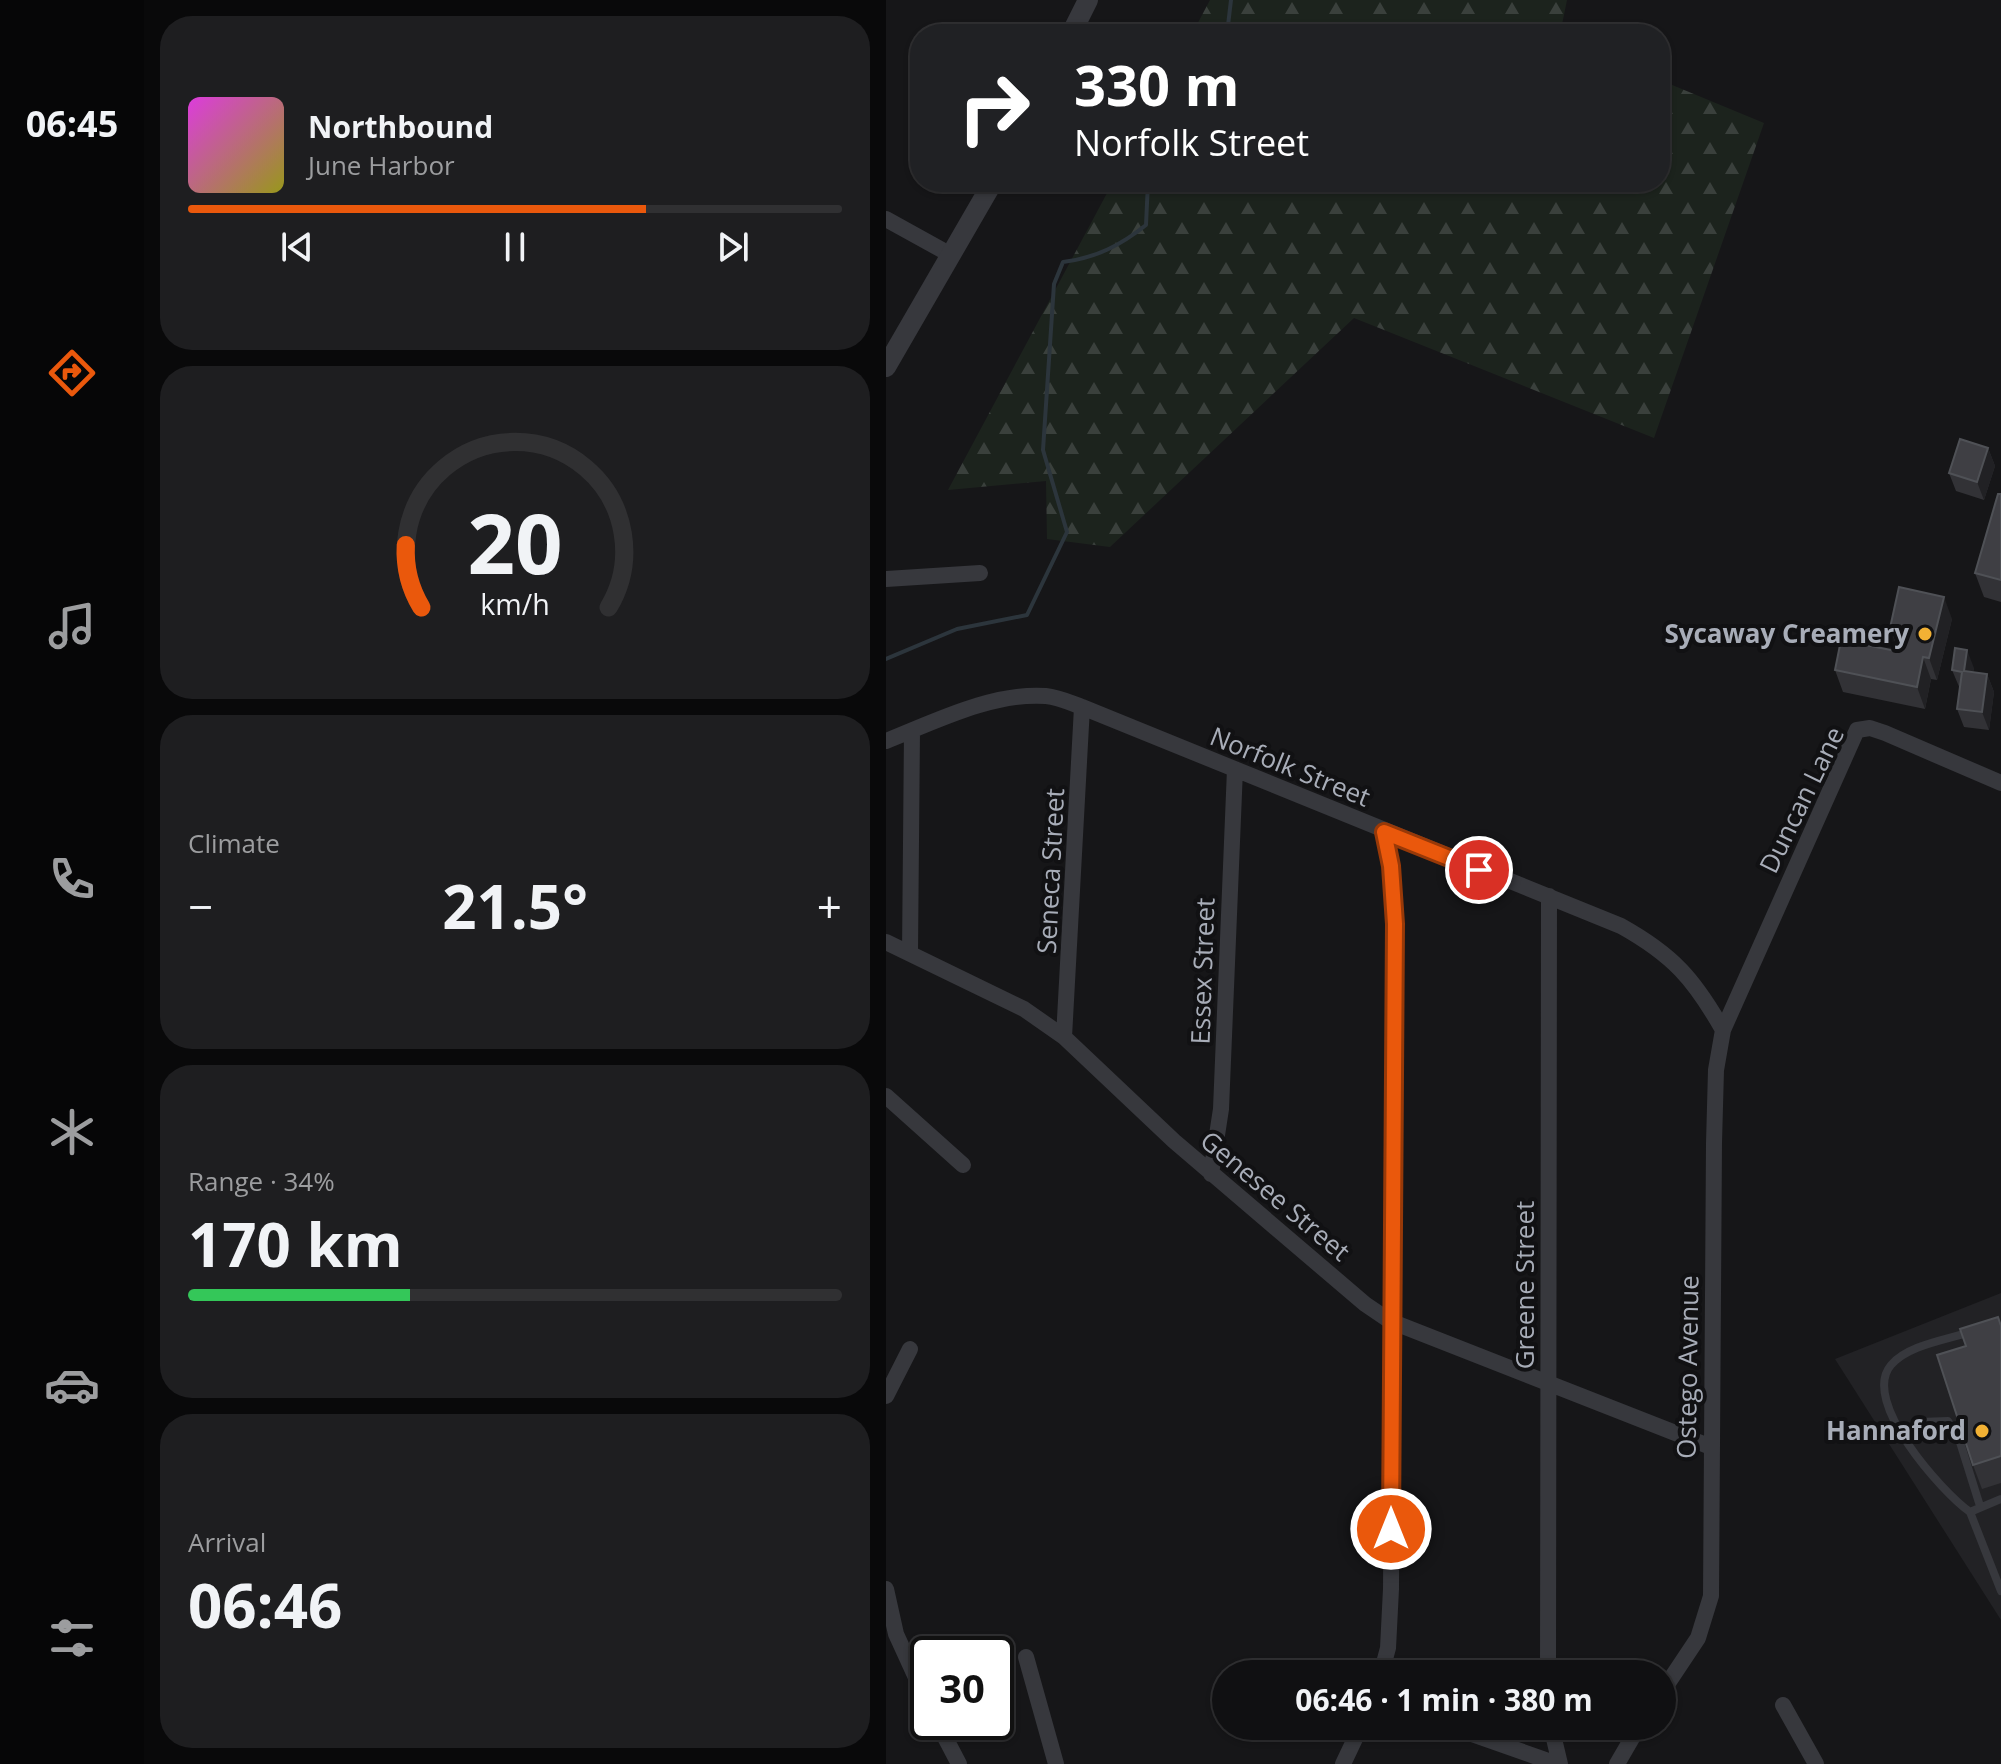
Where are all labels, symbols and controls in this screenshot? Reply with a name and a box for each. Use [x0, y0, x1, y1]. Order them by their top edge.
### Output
text: 330 m [1074, 46, 1240, 122]
icon: right [942, 56, 1046, 160]
text: 06:45 [26, 99, 118, 148]
text: Northbound [308, 106, 493, 147]
text: Norfolk Street [1074, 118, 1309, 167]
text: June Harbor [308, 147, 455, 183]
icon: previous [275, 225, 319, 269]
icon: pause [493, 225, 537, 269]
icon: next [711, 225, 755, 269]
icon: directions [44, 345, 100, 401]
text: 20 [467, 485, 563, 598]
text: km/h [480, 585, 550, 624]
icon: music [44, 598, 100, 654]
place label: Sycaway Creamery [1664, 615, 1909, 651]
marker: Sycaway Creamery [1916, 625, 1934, 643]
street label: Norfolk Street [1205, 718, 1376, 815]
street label: Duncan Lane [1750, 720, 1852, 879]
street label: Seneca Street [1028, 787, 1072, 955]
text: Climate [188, 825, 280, 861]
pin [1445, 836, 1513, 904]
icon: arrive [1457, 848, 1501, 892]
icon: phone [44, 851, 100, 907]
text: 21.5° [442, 865, 588, 947]
text: − [188, 876, 213, 936]
text: + [817, 876, 842, 936]
street label: Essex Street [1181, 897, 1223, 1045]
icon: climate [44, 1104, 100, 1160]
street label: Genesee Street [1193, 1122, 1358, 1268]
text: Range · 34% [188, 1163, 335, 1199]
street label: Greene Street [1506, 1201, 1542, 1369]
text: 170 km [188, 1203, 403, 1285]
street label: Ostego Avenue [1667, 1275, 1707, 1459]
icon: car [44, 1357, 100, 1413]
place label: Hannaford [1826, 1412, 1966, 1448]
marker: Hannaford [1973, 1422, 1991, 1440]
position arrow [1349, 1487, 1433, 1571]
text: Arrival [188, 1524, 266, 1560]
text: 06:46 [188, 1564, 342, 1646]
icon: filters [44, 1610, 100, 1666]
speed limit sign: 30 [910, 1636, 1014, 1740]
text: 06:46 · 1 min · 380 m [1295, 1679, 1593, 1720]

